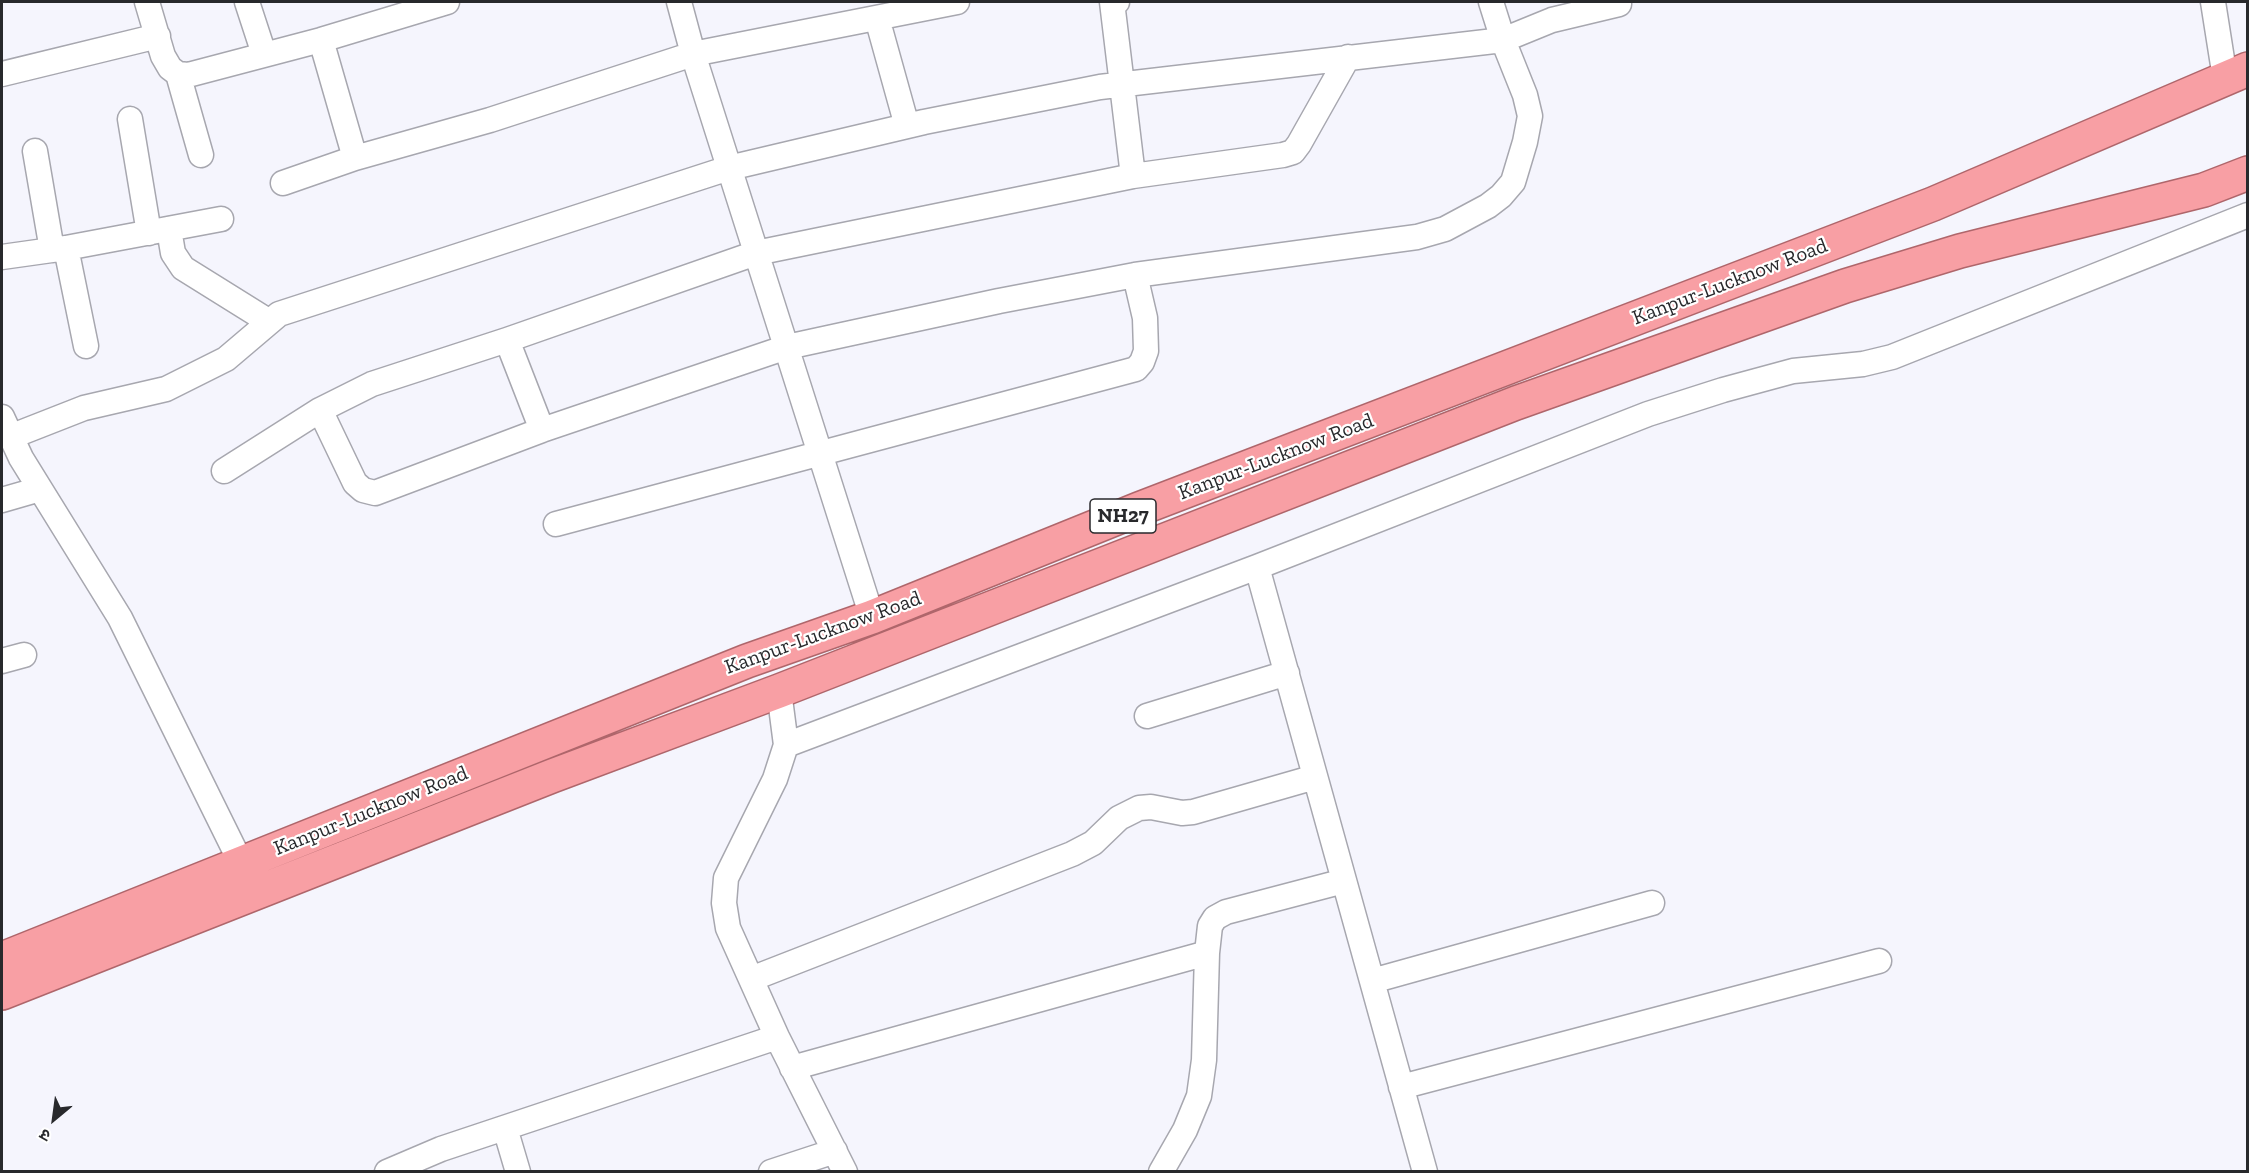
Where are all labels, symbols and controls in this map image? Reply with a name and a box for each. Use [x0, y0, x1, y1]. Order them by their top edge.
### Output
street label: Kanpur-Lucknow Road [1629, 233, 1831, 331]
street label: Kanpur-Lucknow Road [1175, 408, 1377, 506]
road number: NH27 [1090, 499, 1156, 533]
street label: Kanpur-Lucknow Road [721, 586, 925, 680]
street label: Kanpur-Lucknow Road [270, 761, 472, 861]
north arrow [24, 1089, 84, 1149]
text: उ [36, 1125, 54, 1146]

